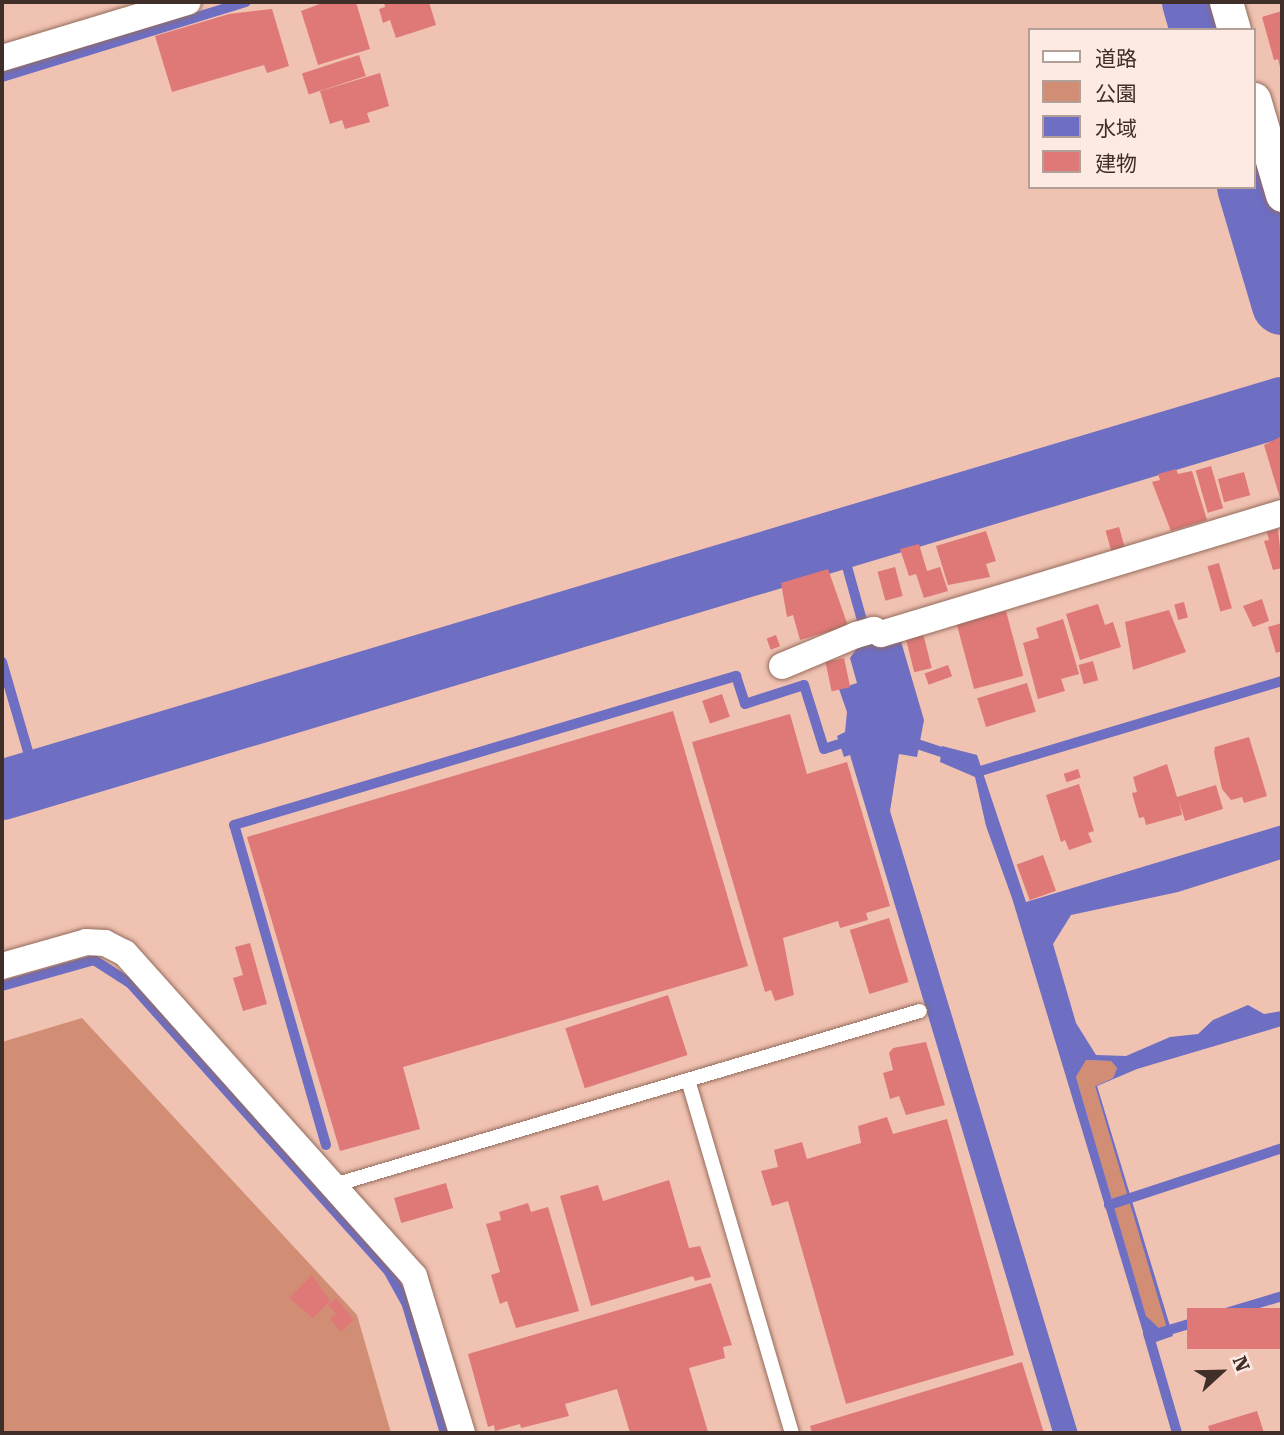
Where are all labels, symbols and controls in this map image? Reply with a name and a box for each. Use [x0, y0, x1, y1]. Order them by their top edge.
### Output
legend [1028, 28, 1256, 189]
text: 道路 [1095, 47, 1137, 71]
text: 公園 [1095, 82, 1137, 106]
text: 水域 [1095, 117, 1137, 141]
text: 建物 [1095, 152, 1137, 176]
north arrow [1186, 1337, 1256, 1407]
text: N [1228, 1353, 1254, 1375]

